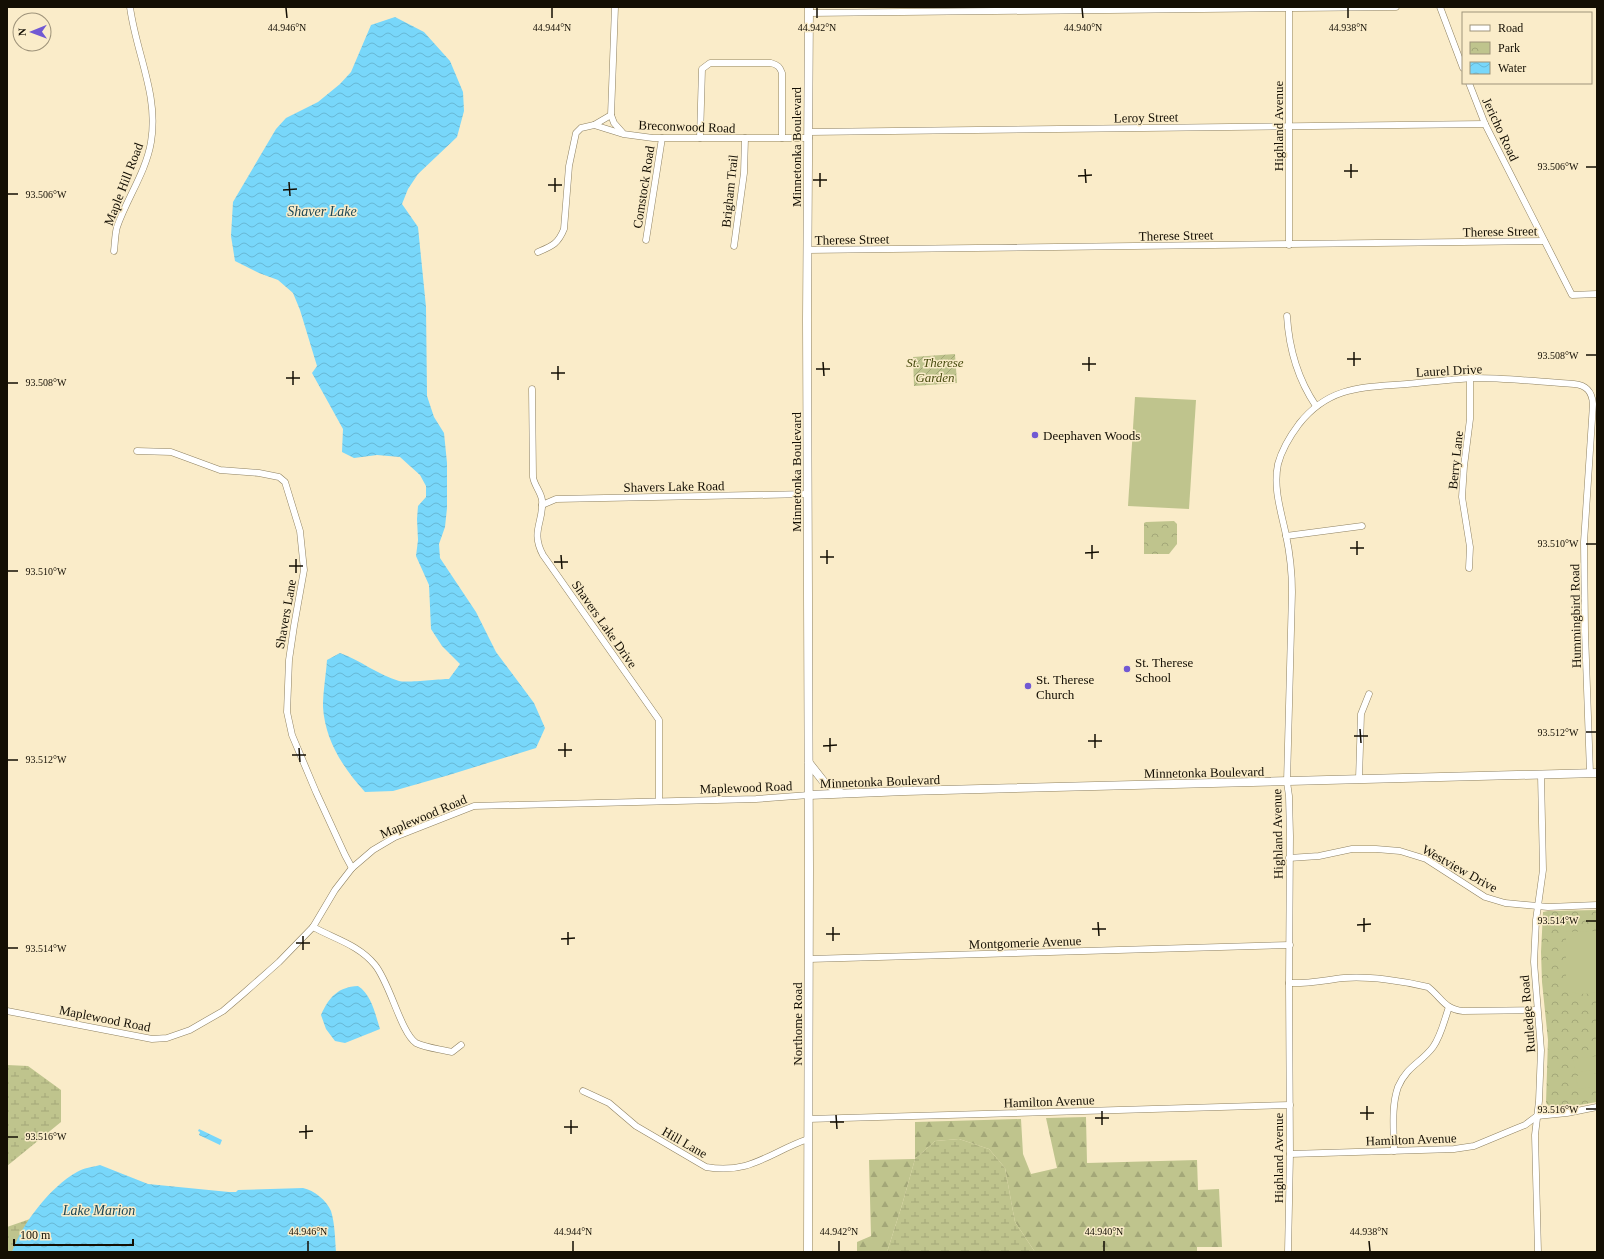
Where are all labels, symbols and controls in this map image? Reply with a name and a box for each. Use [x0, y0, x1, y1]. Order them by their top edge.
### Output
north arrow [12, 12, 52, 52]
legend [1462, 12, 1592, 84]
text: Road [1498, 21, 1523, 35]
text: 44.946°N [268, 22, 306, 33]
text: 44.944°N [533, 22, 571, 33]
text: 44.942°N [798, 22, 836, 33]
text: 44.940°N [1064, 22, 1102, 33]
text: 44.938°N [1329, 22, 1367, 33]
text: N [16, 28, 28, 36]
text: Park [1498, 41, 1520, 55]
text: Water [1498, 61, 1526, 75]
street label: Highland Avenue [1271, 81, 1286, 171]
street label: Minnetonka Boulevard [789, 86, 804, 207]
street label: Jericho Road [1479, 95, 1522, 164]
street label: Leroy Street [1114, 109, 1179, 126]
street label: Breconwood Road [638, 117, 736, 136]
street label: Maple Hill Road [101, 140, 146, 228]
street label: Comstock Road [630, 144, 658, 229]
street label: Brigham Trail [718, 153, 741, 228]
text: 93.506°W [1538, 161, 1579, 172]
text: 93.506°W [26, 189, 67, 200]
water label: Shaver Lake [287, 204, 357, 219]
street label: Therese Street [1463, 223, 1538, 240]
street label: Therese Street [1139, 227, 1214, 244]
street label: Therese Street [815, 231, 890, 248]
text: 93.508°W [1538, 350, 1579, 361]
park label: St. Therese Garden [906, 355, 964, 385]
street label: Laurel Drive [1415, 361, 1483, 380]
text: 93.508°W [26, 377, 67, 388]
street label: Minnetonka Boulevard [789, 411, 804, 532]
place label: Deephaven Woods [1043, 428, 1140, 443]
marker: Deephaven Woods [1030, 430, 1040, 440]
street label: Berry Lane [1445, 430, 1466, 490]
street label: Shavers Lake Road [623, 478, 725, 495]
text: 93.510°W [1538, 538, 1579, 549]
street label: Hummingbird Road [1567, 563, 1584, 668]
text: 93.510°W [26, 566, 67, 577]
street label: Shavers Lane [272, 578, 299, 650]
street label: Shavers Lake Drive [569, 578, 640, 671]
place label: St. Therese School [1135, 655, 1193, 685]
marker: St. Therese School [1122, 664, 1132, 674]
place label: St. Therese Church [1036, 672, 1094, 702]
marker: St. Therese Church [1023, 681, 1033, 691]
text: 93.512°W [1538, 727, 1579, 738]
text: 93.512°W [26, 754, 67, 765]
street label: Minnetonka Boulevard [1144, 764, 1265, 781]
street label: Minnetonka Boulevard [820, 772, 941, 791]
street label: Maplewood Road [699, 778, 793, 797]
street label: Highland Avenue [1269, 788, 1286, 879]
street label: Maplewood Road [378, 791, 469, 841]
street label: Westview Drive [1419, 842, 1500, 895]
text: 93.514°W [1538, 915, 1579, 926]
street label: Montgomerie Avenue [968, 933, 1082, 952]
text: 93.514°W [26, 943, 67, 954]
street label: Rutledge Road [1517, 974, 1538, 1053]
street label: Northome Road [790, 982, 805, 1066]
street label: Maplewood Road [58, 1002, 152, 1035]
street label: Hamilton Avenue [1003, 1092, 1095, 1111]
text: 93.516°W [1538, 1104, 1579, 1115]
street label: Highland Avenue [1271, 1113, 1286, 1203]
street label: Hill Lane [660, 1124, 710, 1161]
street label: Hamilton Avenue [1365, 1130, 1457, 1149]
text: 93.516°W [26, 1131, 67, 1142]
water label: Lake Marion [62, 1203, 135, 1218]
scale bar [14, 1221, 133, 1247]
text: 44.946°N [289, 1226, 327, 1237]
text: 44.944°N [554, 1226, 592, 1237]
text: 44.942°N [820, 1226, 858, 1237]
text: 44.940°N [1085, 1226, 1123, 1237]
text: 44.938°N [1350, 1226, 1388, 1237]
text: 100 m [20, 1228, 51, 1242]

